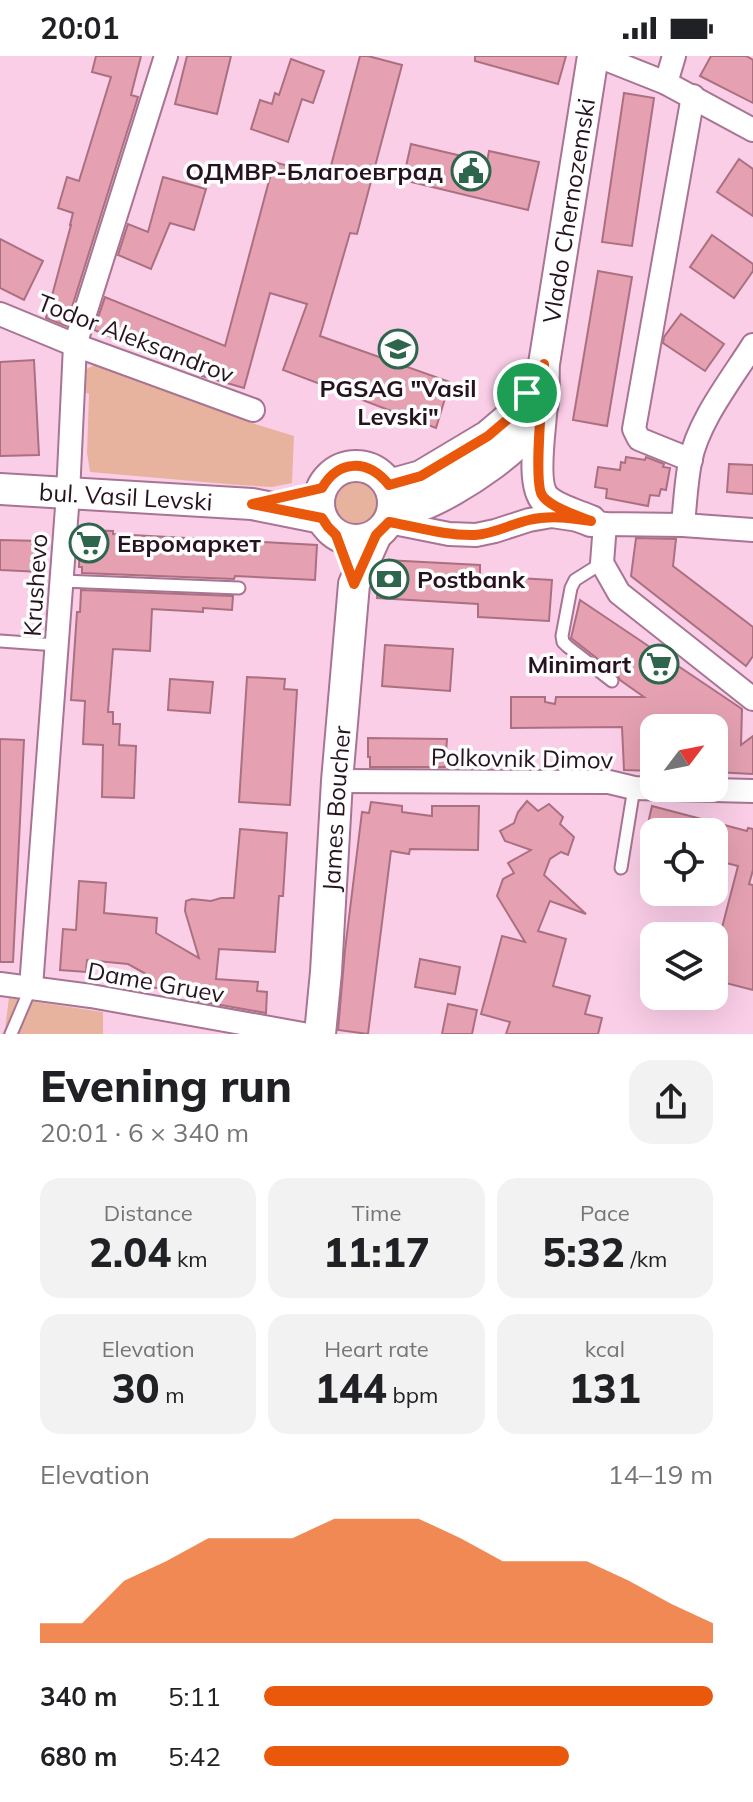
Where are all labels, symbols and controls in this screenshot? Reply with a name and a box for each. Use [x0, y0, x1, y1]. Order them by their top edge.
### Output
text: 20:01 [40, 9, 119, 47]
street label: Vlado Chernozemski [536, 96, 601, 326]
public building icon: ОДМВР-Благоевград [450, 150, 492, 192]
place label: ОДМВР-Благоевград [185, 156, 443, 186]
street label: Todor Aleksandrov [34, 287, 239, 389]
school or university icon: PGSAG "Vasil Levski" [377, 328, 419, 370]
pin [493, 359, 561, 427]
icon: arrive [505, 371, 549, 415]
place label: PGSAG "Vasil Levski" [319, 373, 477, 431]
street label: bul. Vasil Levski [38, 476, 213, 517]
supermarket icon: Евромаркет [68, 522, 110, 564]
place label: Евромаркет [117, 528, 261, 558]
street label: Krushevo [16, 533, 54, 637]
bank icon: Postbank [368, 558, 410, 600]
place label: Postbank [417, 564, 526, 594]
supermarket icon: Minimart [638, 643, 680, 685]
place label: Minimart [527, 649, 631, 679]
north arrow [640, 714, 728, 802]
map controls [640, 714, 728, 1010]
street label: James Boucher [316, 724, 357, 892]
street label: Polkovnik Dimov [431, 741, 614, 775]
button: locate [640, 818, 728, 906]
button: layers [640, 922, 728, 1010]
street label: Dame Gruev [85, 955, 227, 1009]
text: Evening run [40, 1058, 292, 1113]
button: share [629, 1060, 713, 1144]
text: 20:01 · 6 × 340 m [40, 1116, 249, 1149]
text: Distance [104, 1199, 193, 1227]
text: Time [352, 1199, 401, 1227]
text: Pace [580, 1199, 630, 1227]
text: 2.04 [89, 1227, 171, 1277]
text: 11:17 [323, 1227, 430, 1277]
text: 5:32 [542, 1227, 625, 1277]
text: km [171, 1245, 208, 1273]
text: /km [625, 1245, 667, 1273]
text: Elevation [102, 1335, 195, 1363]
text: Heart rate [324, 1335, 429, 1363]
text: kcal [585, 1335, 625, 1363]
text: 30 [112, 1363, 160, 1413]
text: 144 [315, 1363, 387, 1413]
text: 131 [569, 1363, 641, 1413]
text: m [160, 1381, 185, 1409]
text: bpm [387, 1381, 438, 1409]
text: Elevation [40, 1458, 150, 1491]
text: 14–19 m [608, 1458, 713, 1491]
text: 340 m [40, 1680, 117, 1713]
text: 5:11 [168, 1680, 221, 1713]
text: 680 m [40, 1740, 117, 1773]
text: 5:42 [168, 1740, 221, 1773]

